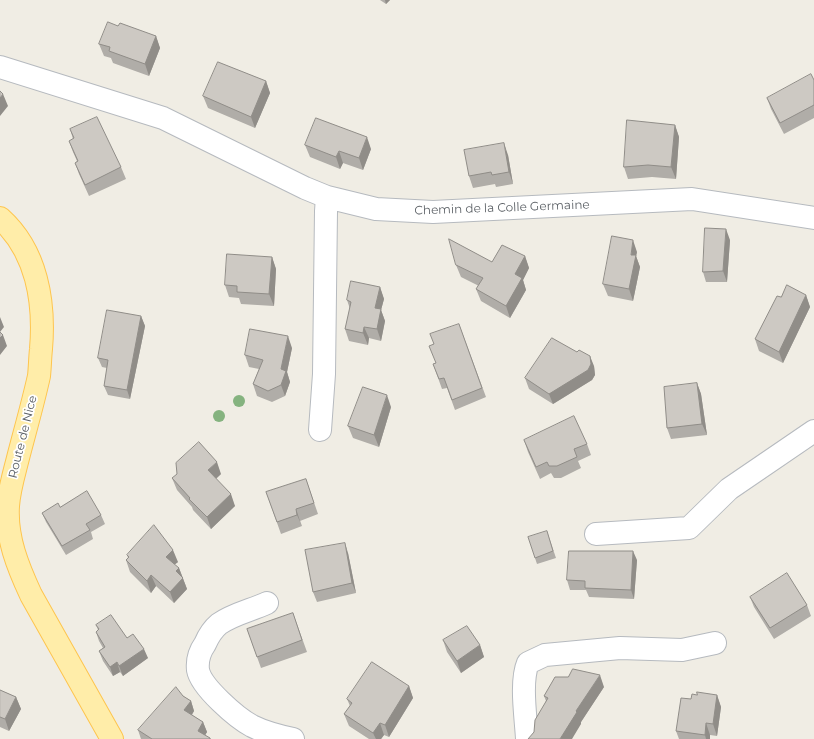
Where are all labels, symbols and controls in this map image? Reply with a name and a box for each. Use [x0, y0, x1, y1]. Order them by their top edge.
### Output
street label: Chemin de la Colle Germaine [414, 198, 590, 218]
street label: Route de Nice [6, 394, 40, 480]

